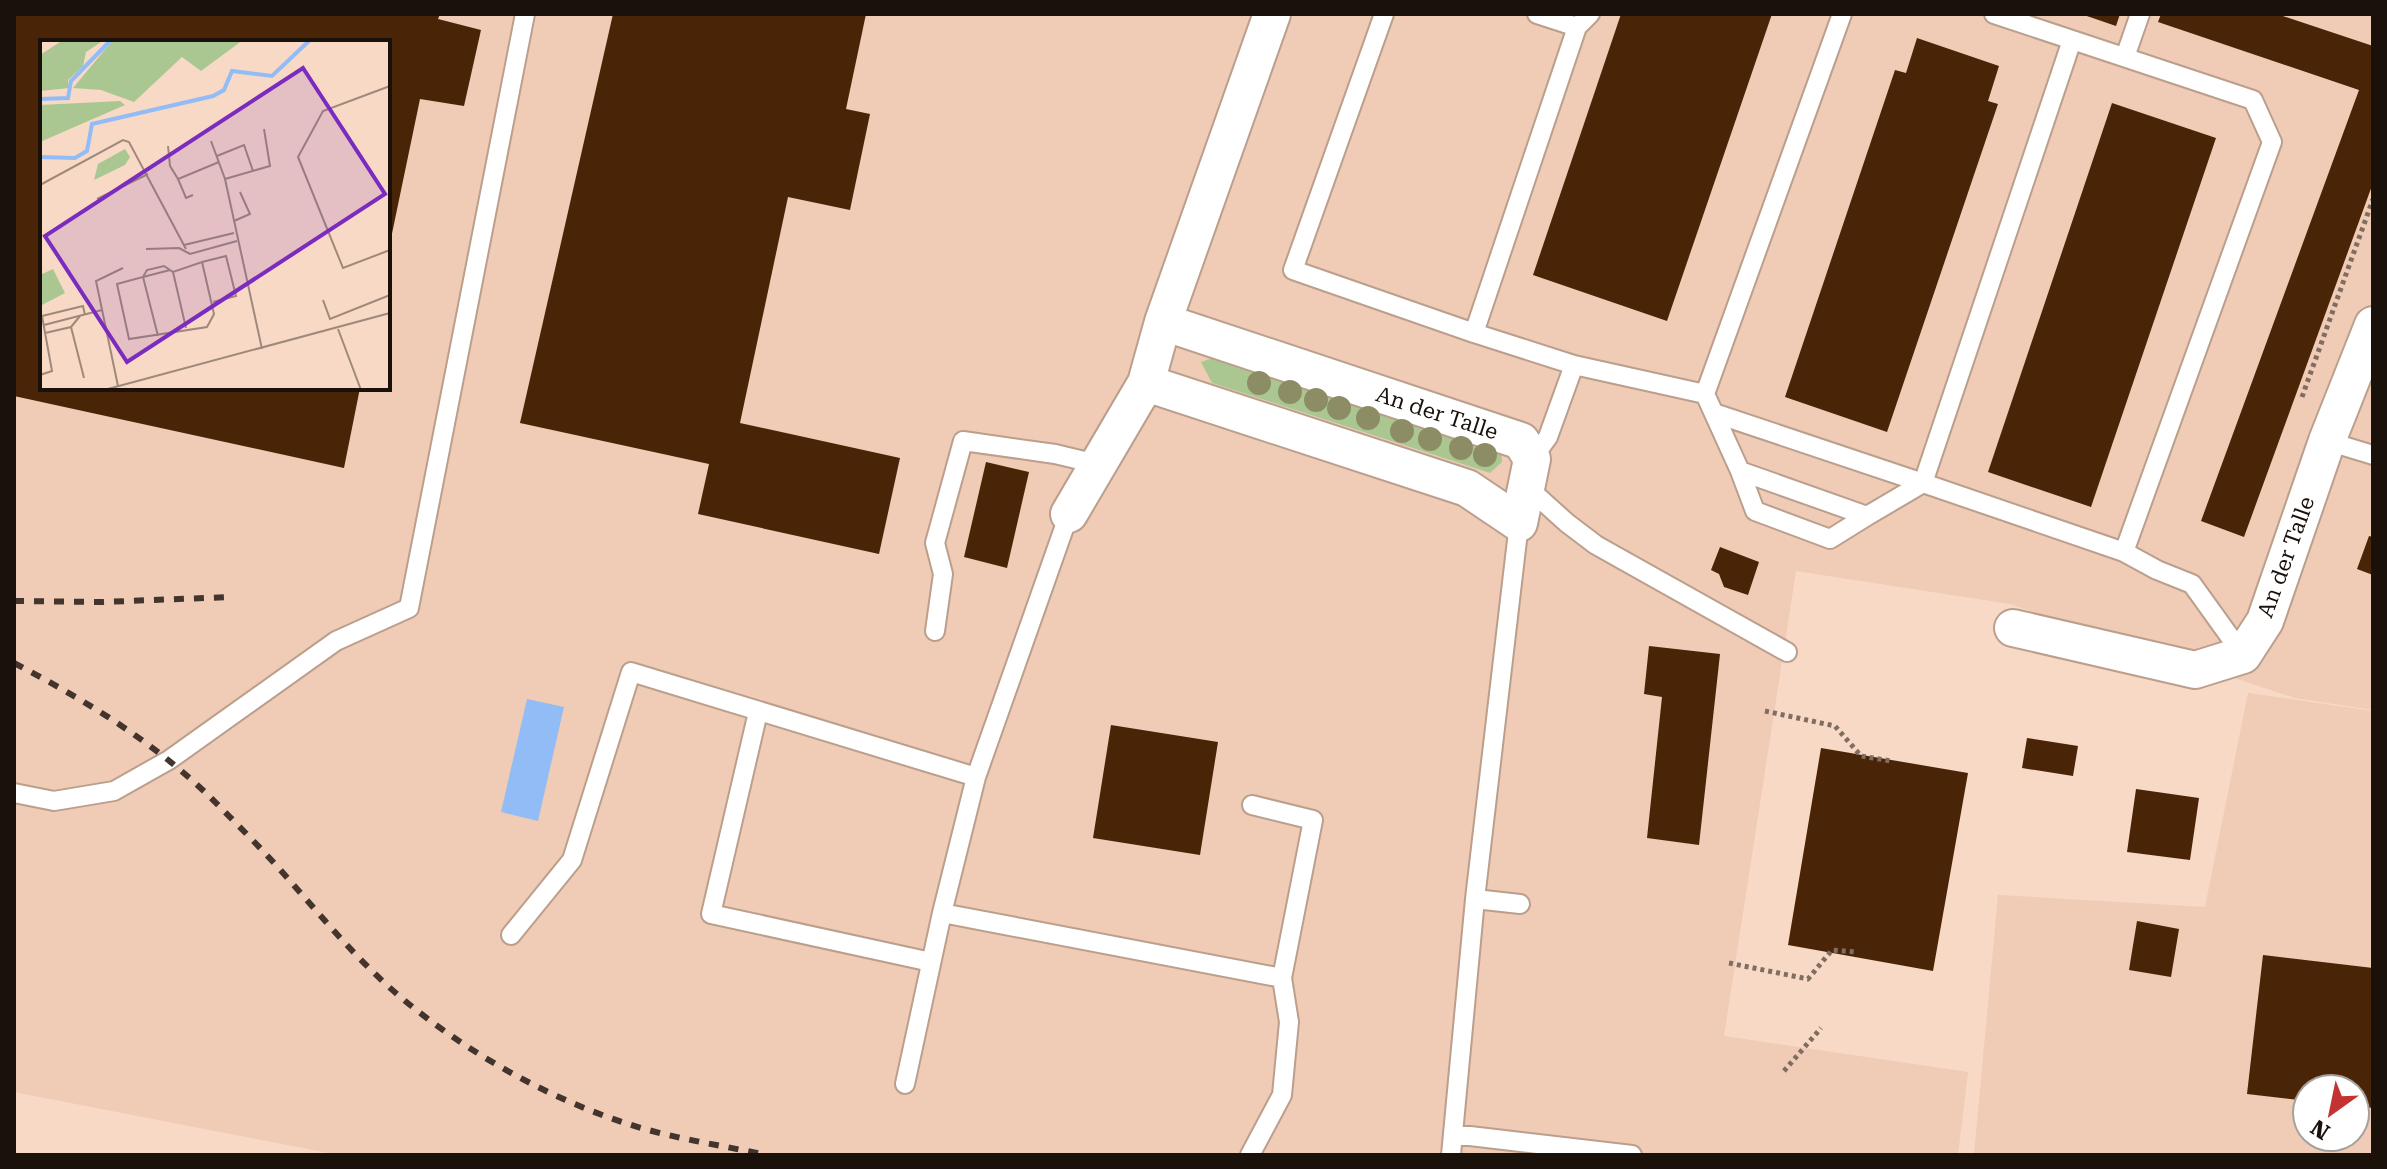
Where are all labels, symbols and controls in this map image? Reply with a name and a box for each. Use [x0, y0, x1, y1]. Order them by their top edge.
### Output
inset map [40, 40, 390, 390]
street label: An der Talle [1373, 382, 1501, 444]
street label: An der Talle [2253, 493, 2319, 621]
north arrow [2291, 1073, 2371, 1153]
text: N [2306, 1114, 2334, 1144]

